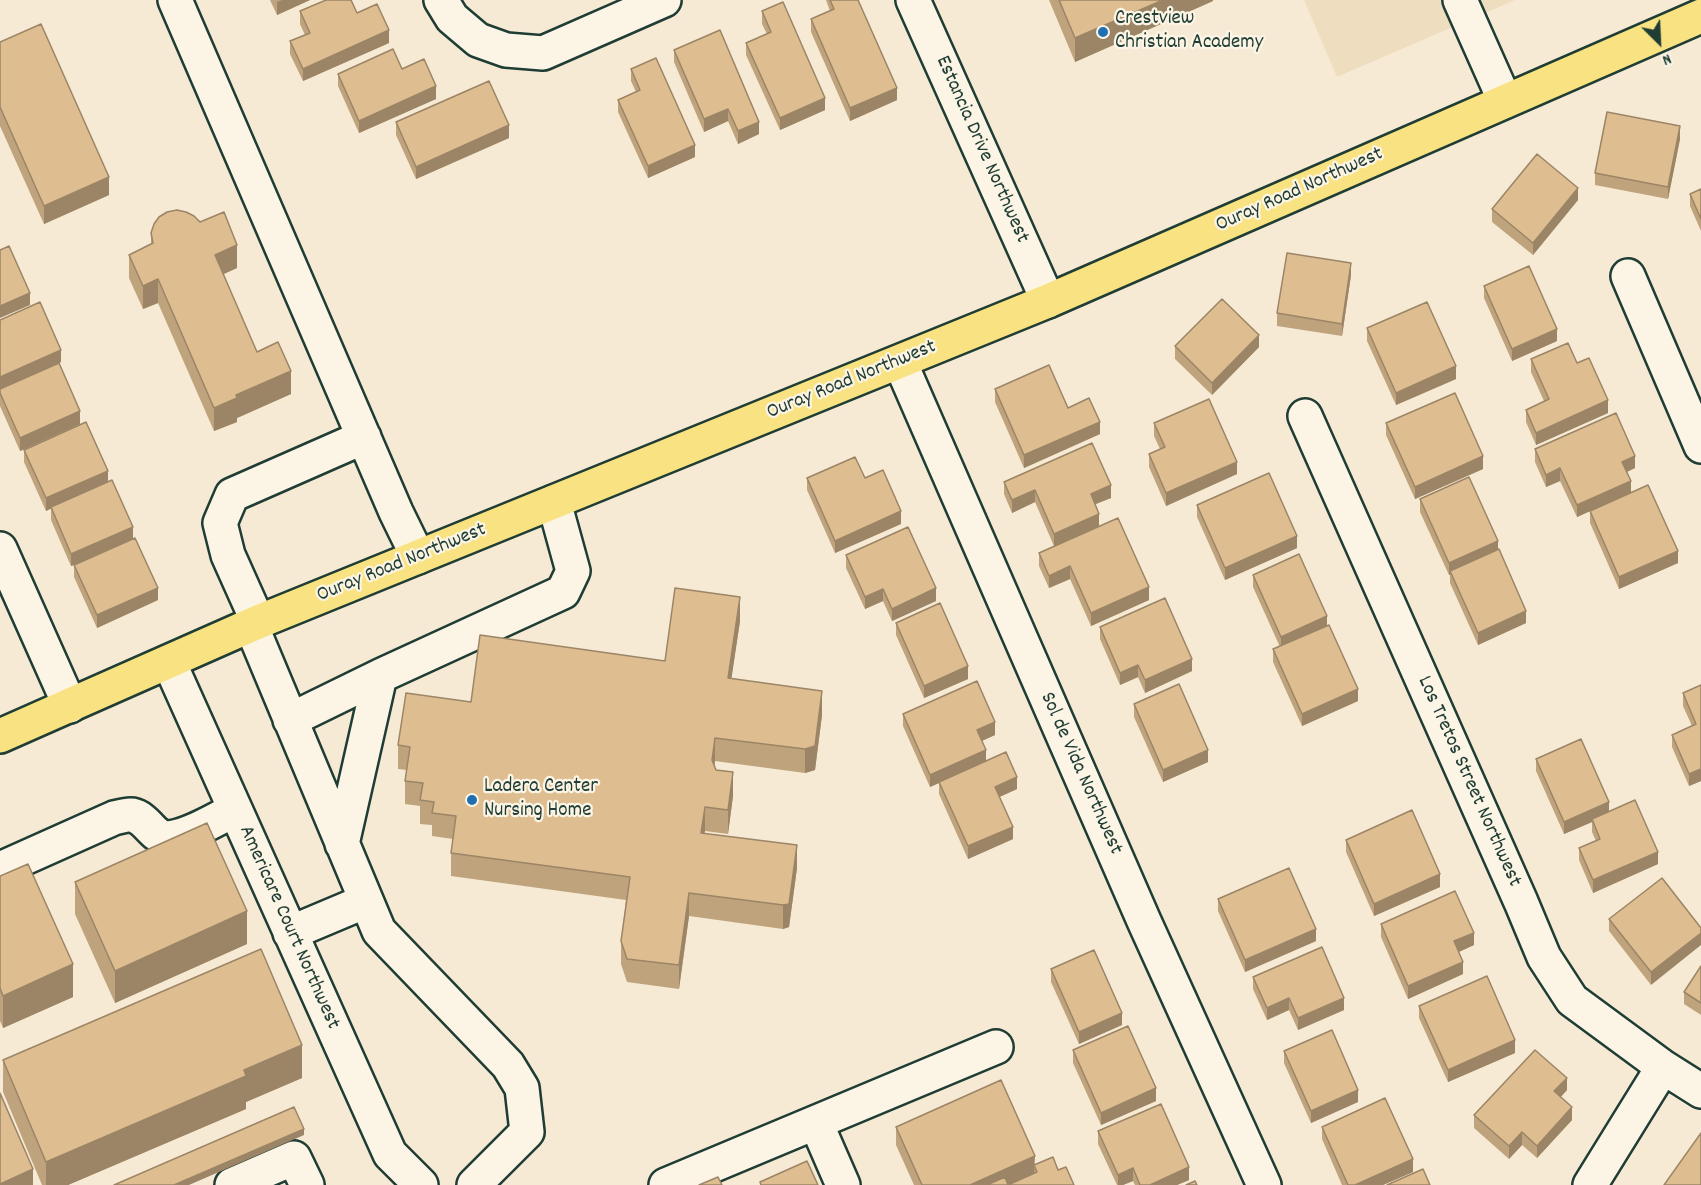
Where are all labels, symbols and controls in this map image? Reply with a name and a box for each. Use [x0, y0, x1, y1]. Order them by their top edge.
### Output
place label: Crestview Christian Academy [1115, 7, 1263, 57]
north arrow [1629, 12, 1689, 72]
marker: Crestview Christian Academy [1096, 25, 1110, 39]
text: N [1658, 47, 1675, 71]
street label: Estancia Drive Northwest [928, 53, 1034, 247]
street label: Ouray Road Northwest [1212, 143, 1388, 239]
street label: Ouray Road Northwest [764, 336, 940, 426]
street label: Ouray Road Northwest [314, 519, 490, 609]
street label: Los Tretos Street Northwest [1410, 673, 1526, 891]
street label: Sol de Vida Northwest [1033, 689, 1127, 859]
place label: Ladera Center Nursing Home [484, 775, 598, 825]
marker: Ladera Center Nursing Home [465, 793, 479, 807]
street label: Americare Court Northwest [232, 822, 344, 1034]

